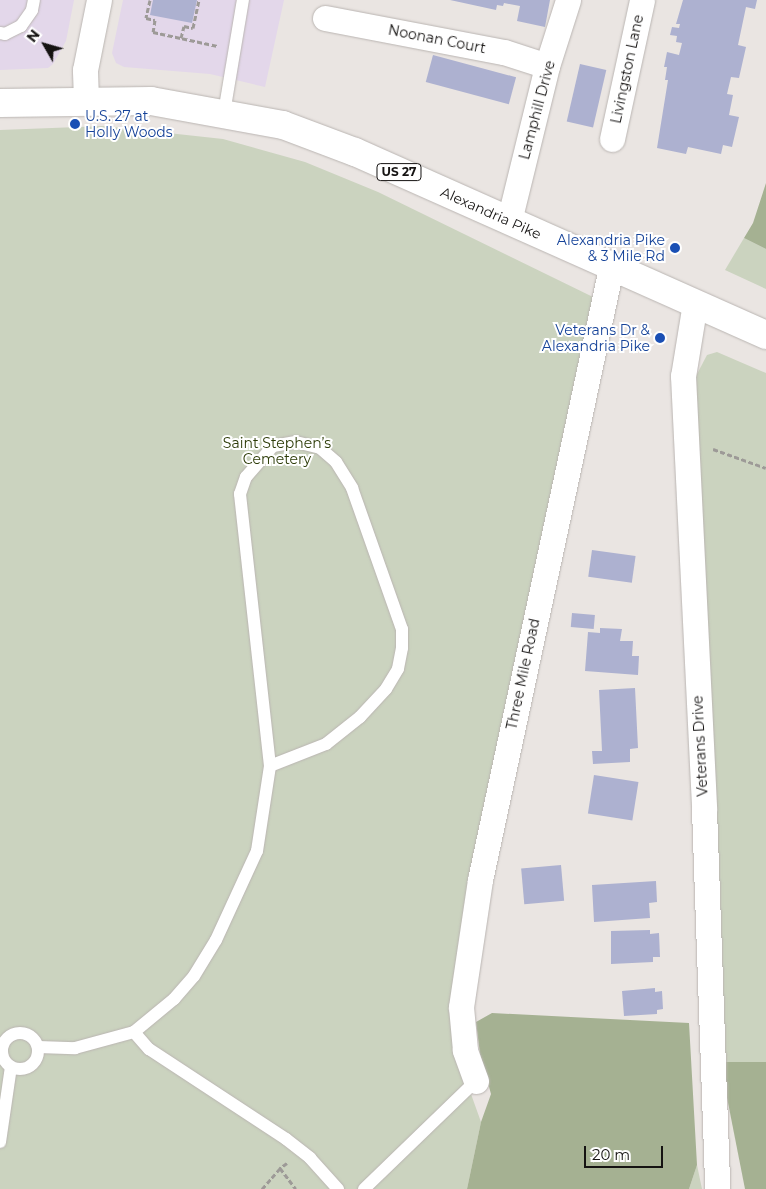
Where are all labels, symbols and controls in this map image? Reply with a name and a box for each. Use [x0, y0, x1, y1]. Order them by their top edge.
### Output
street label: Livingston Lane [607, 13, 647, 125]
north arrow [20, 20, 70, 70]
street label: Noonan Court [387, 21, 487, 57]
text: N [23, 26, 44, 46]
street label: Lamphill Drive [516, 59, 558, 161]
place label: U.S. 27 at Holly Woods [85, 108, 173, 140]
marker: U.S. 27 at Holly Woods [69, 118, 81, 130]
road number: US 27 [375, 162, 423, 182]
street label: Alexandria Pike [438, 183, 544, 243]
place label: Alexandria Pike & 3 Mile Rd [557, 232, 665, 264]
marker: Alexandria Pike & 3 Mile Rd [669, 242, 681, 254]
place label: Veterans Dr & Alexandria Pike [542, 322, 650, 354]
marker: Veterans Dr & Alexandria Pike [654, 332, 666, 344]
park label: Saint Stephen’s Cemetery [223, 435, 331, 468]
street label: Three Mile Road [503, 617, 543, 731]
street label: Veterans Drive [689, 695, 711, 797]
scale bar [586, 1136, 665, 1168]
text: 20 m [592, 1145, 630, 1164]

